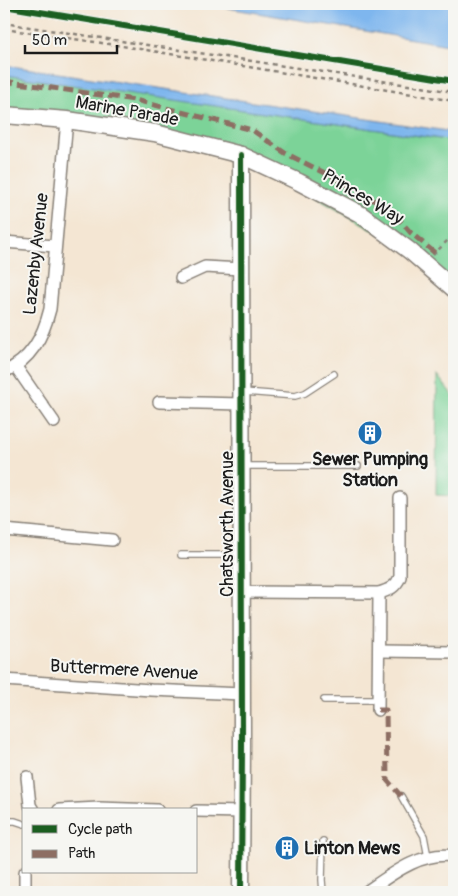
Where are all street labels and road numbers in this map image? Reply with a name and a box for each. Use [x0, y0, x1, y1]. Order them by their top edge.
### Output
street label: Marine Parade [74, 91, 180, 131]
street label: Princes Way [318, 164, 408, 230]
street label: Lazenby Avenue [18, 192, 54, 316]
street label: Chatsworth Avenue [216, 451, 239, 597]
street label: Buttermere Avenue [49, 655, 199, 685]

